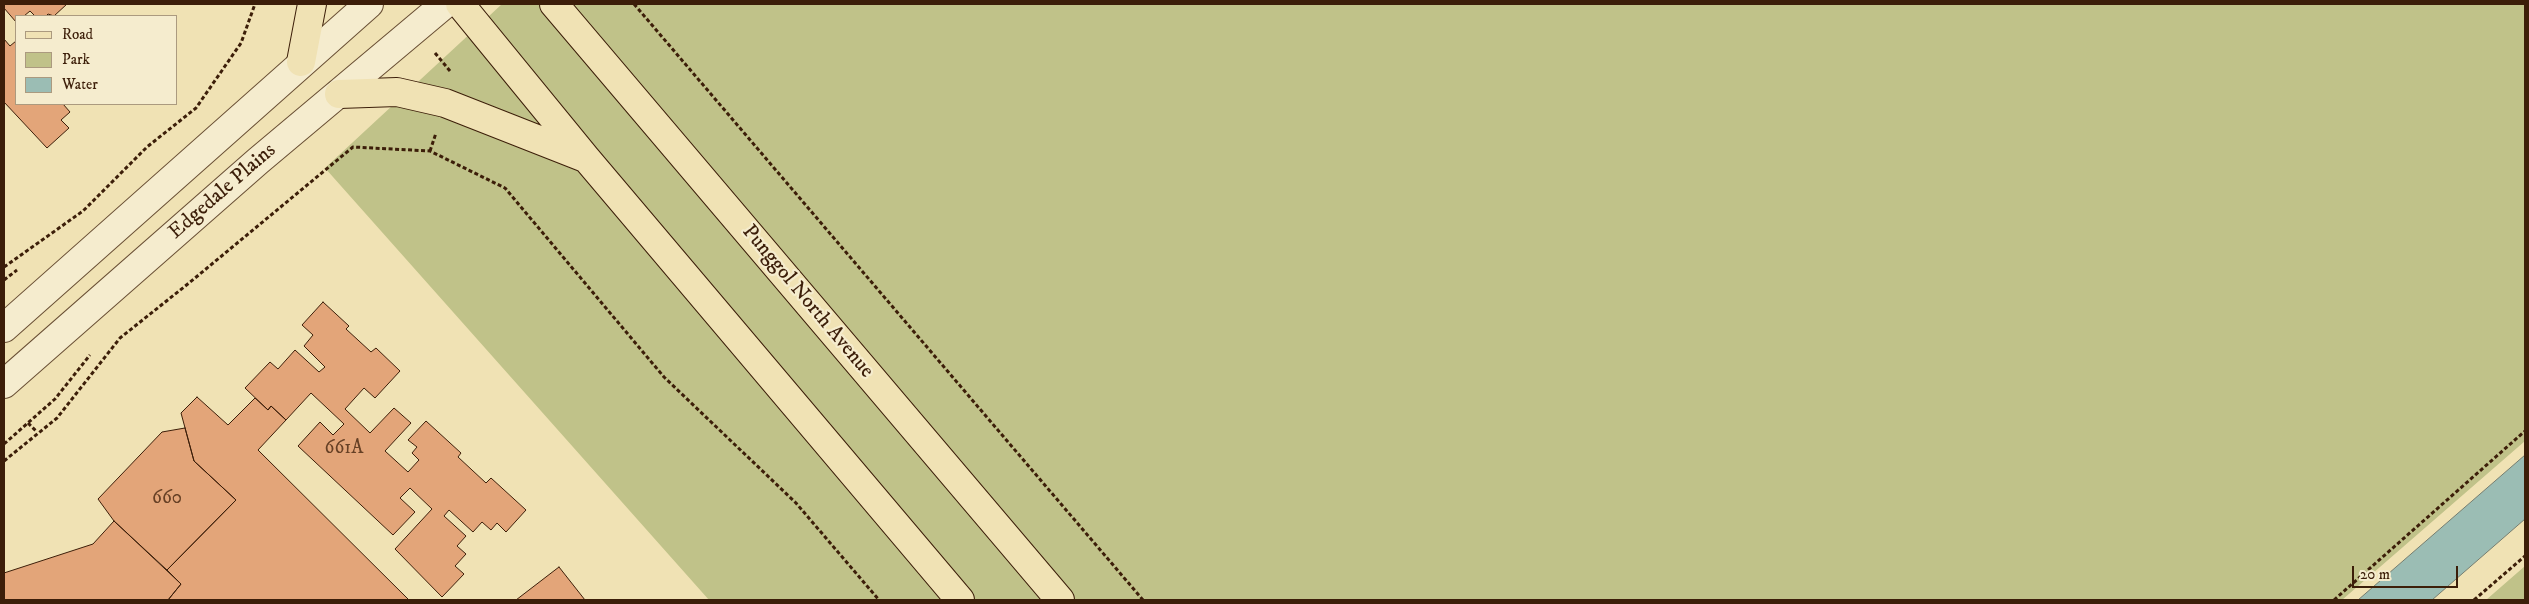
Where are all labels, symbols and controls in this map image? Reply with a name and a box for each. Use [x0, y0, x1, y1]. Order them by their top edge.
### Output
legend [15, 15, 178, 105]
text: Road [62, 25, 93, 44]
text: Park [62, 50, 90, 69]
text: Water [62, 75, 98, 94]
street label: Edgedale Plains [164, 139, 282, 245]
street label: Punggol North Avenue [736, 220, 878, 384]
house number: 661A [325, 438, 363, 460]
house number: 660 [152, 488, 182, 510]
scale bar [2354, 556, 2460, 588]
text: 20 m [2360, 565, 2390, 584]

